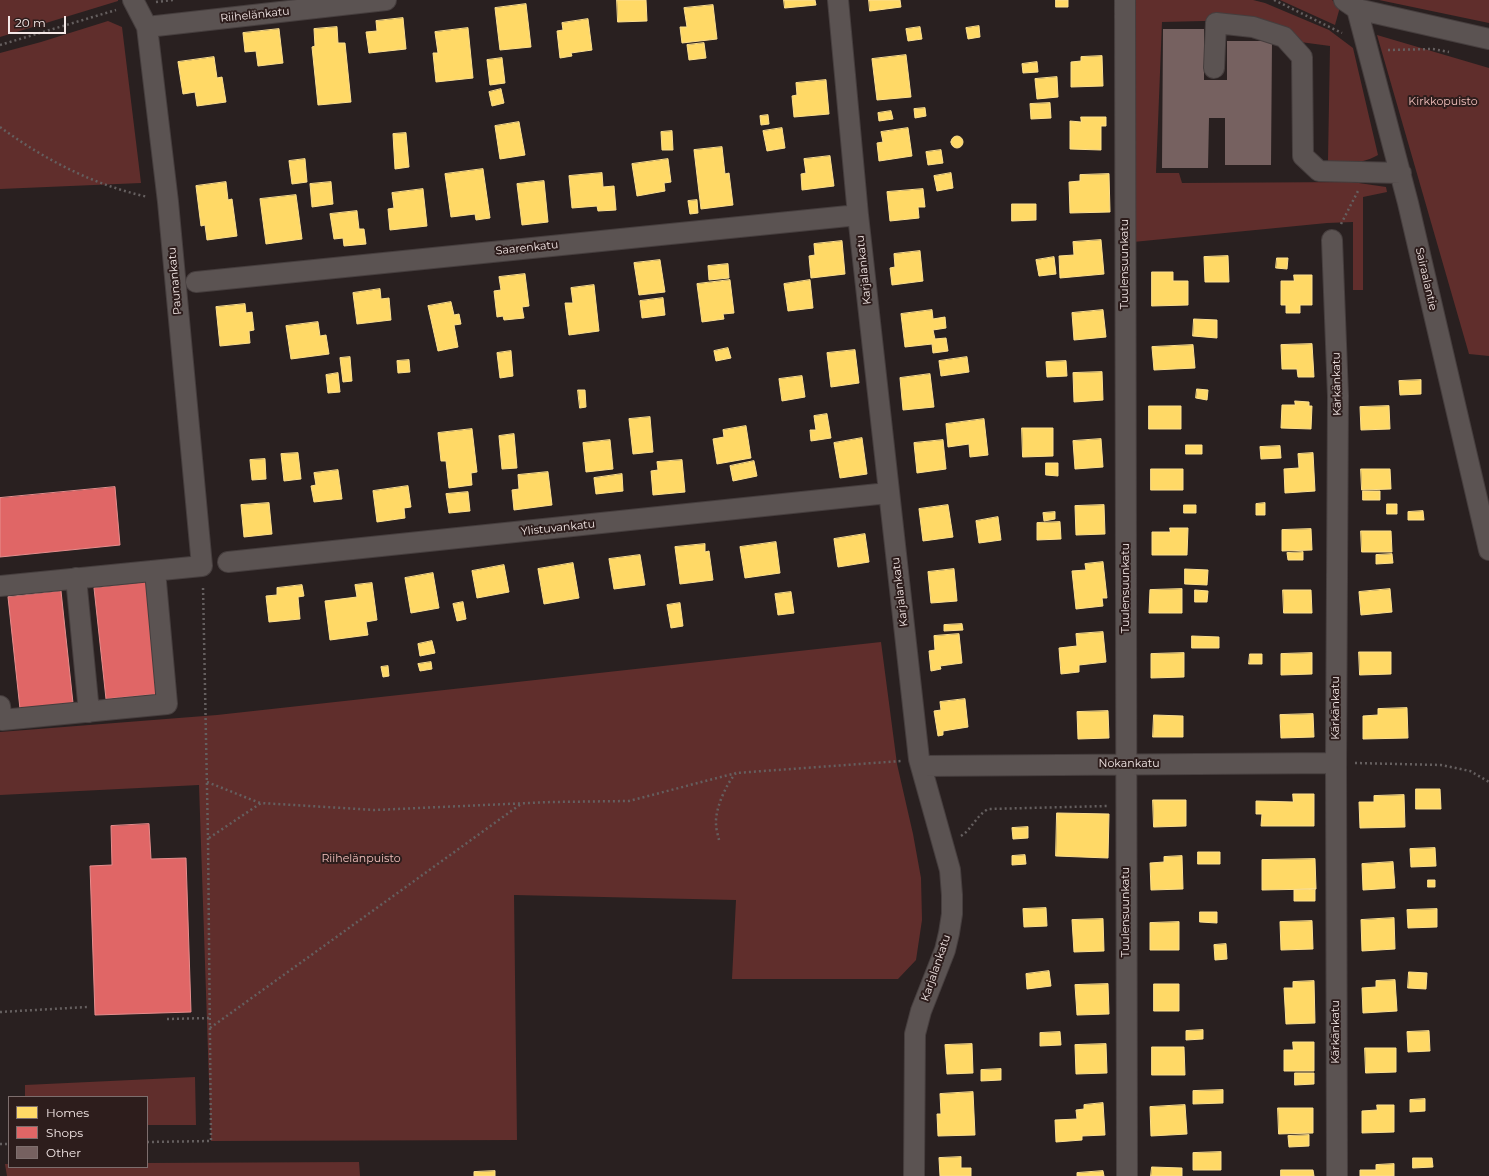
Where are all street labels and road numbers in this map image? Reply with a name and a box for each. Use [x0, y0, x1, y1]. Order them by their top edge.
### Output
street label: Riihelänkatu [220, 5, 290, 25]
street label: Tuulensuunkatu [1118, 219, 1132, 309]
street label: Karjalankatu [854, 235, 874, 305]
street label: Saarenkatu [495, 238, 559, 258]
street label: Sairaalantie [1412, 246, 1440, 312]
street label: Paunankatu [165, 247, 185, 315]
street label: Kärkänkatu [1330, 352, 1344, 416]
street label: Ylistuvankatu [520, 518, 596, 538]
street label: Tuulensuunkatu [1119, 543, 1133, 633]
street label: Karjalankatu [889, 557, 911, 627]
street label: Kärkänkatu [1329, 676, 1343, 740]
street label: Nokankatu [1098, 757, 1160, 771]
street label: Tuulensuunkatu [1119, 867, 1133, 957]
street label: Karjalankatu [918, 933, 954, 1003]
street label: Kärkänkatu [1329, 1000, 1343, 1064]

